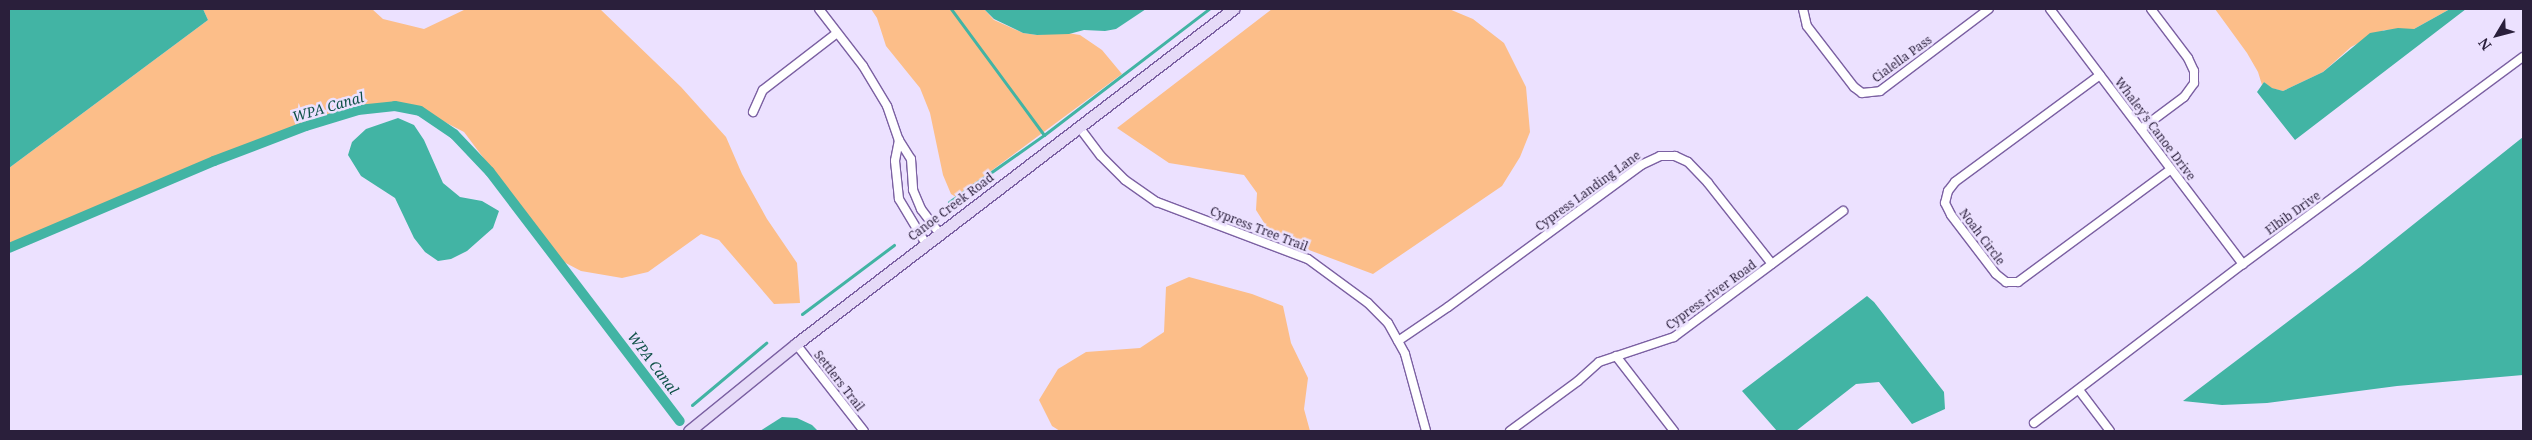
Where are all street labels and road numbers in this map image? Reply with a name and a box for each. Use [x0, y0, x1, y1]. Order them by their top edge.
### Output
street label: Cialella Pass [1869, 33, 1935, 85]
street label: Whaley's Canoe Drive [2112, 75, 2198, 183]
street label: Cypress Landing Lane [1533, 148, 1643, 234]
street label: Canoe Creek Road [905, 170, 997, 244]
street label: Elbib Drive [2263, 188, 2323, 238]
street label: Cypress Tree Trail [1208, 204, 1310, 254]
street label: Noah Circle [1956, 206, 2008, 268]
street label: Cypress river Road [1663, 257, 1759, 333]
street label: Settlers Trail [811, 348, 867, 414]

